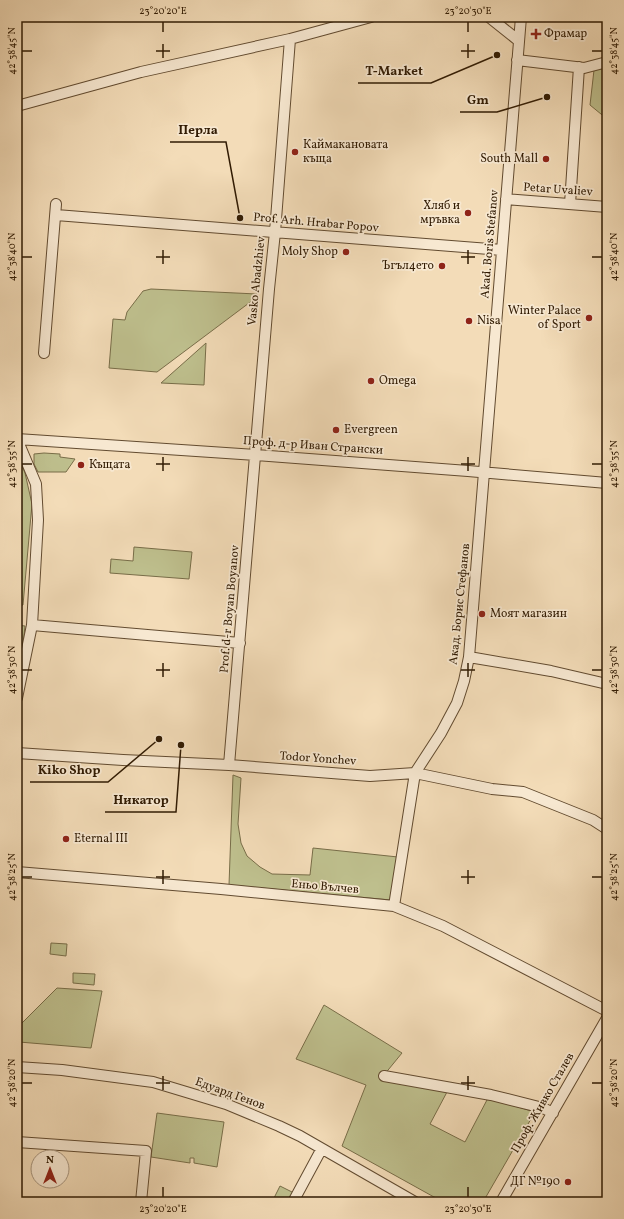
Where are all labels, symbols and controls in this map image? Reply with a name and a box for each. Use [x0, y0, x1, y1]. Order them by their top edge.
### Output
text: 23°20'20"E [139, 4, 187, 18]
text: 23°20'30"E [444, 4, 492, 18]
place label: Фрамар [544, 26, 587, 42]
text: 42°38'45"N [5, 27, 19, 75]
text: 42°38'45"N [607, 27, 621, 75]
marker: Фрамар [531, 29, 541, 39]
callout: T-Market [358, 58, 431, 83]
text: T-Market [365, 63, 423, 81]
callout: Gm [460, 87, 497, 112]
text: Gm [467, 92, 489, 110]
callout: Перла [170, 117, 226, 142]
text: Перла [178, 122, 218, 140]
place label: Каймакановата къща [303, 137, 388, 167]
marker: Каймакановата къща [290, 147, 300, 157]
place label: South Mall [480, 151, 538, 167]
marker: South Mall [541, 154, 551, 164]
street label: Petar Uvaliev [523, 180, 594, 200]
street label: Akad. Boris Stefanov [477, 188, 503, 299]
place label: Хляб и мръвка [420, 198, 460, 228]
marker: Хляб и мръвка [463, 208, 473, 218]
street label: Prof. Arh. Hrabar Popov [252, 210, 380, 237]
text: 42°38'40"N [5, 232, 19, 281]
text: 42°38'40"N [607, 232, 621, 281]
street label: Vasko Abadzhiev [244, 235, 270, 327]
place label: Moly Shop [282, 244, 338, 260]
marker: Moly Shop [341, 247, 351, 257]
place label: Ъгъл4ето [382, 258, 434, 274]
marker: Ъгъл4ето [437, 261, 447, 271]
place label: Winter Palace of Sport [508, 303, 581, 333]
place label: Nisa [477, 313, 501, 329]
marker: Winter Palace of Sport [584, 313, 594, 323]
marker: Nisa [464, 316, 474, 326]
place label: Omega [379, 373, 416, 389]
marker: Omega [366, 376, 376, 386]
place label: Evergreen [344, 422, 398, 438]
marker: Evergreen [331, 425, 341, 435]
street label: Проф. д-р Иван Странски [242, 433, 384, 459]
text: 42°38'35"N [5, 439, 19, 488]
text: 42°38'35"N [607, 439, 621, 488]
place label: Къщата [89, 457, 130, 473]
marker: Къщата [76, 460, 86, 470]
street label: Акад. Борис Стефанов [446, 543, 474, 665]
street label: Prof. d-r Boyan Boyanov [216, 544, 244, 674]
place label: Моят магазин [490, 606, 567, 622]
marker: Моят магазин [477, 609, 487, 619]
text: 42°38'30"N [5, 645, 19, 694]
text: 42°38'30"N [607, 645, 621, 694]
street label: Todor Yonchev [279, 748, 358, 770]
callout: Kiko Shop [30, 757, 108, 782]
text: Kiko Shop [38, 762, 100, 780]
callout: Никатор [105, 787, 176, 812]
text: Никатор [113, 792, 169, 810]
place label: Eternal III [74, 831, 128, 847]
marker: Eternal III [61, 834, 71, 844]
text: 42°38'25"N [5, 852, 19, 901]
text: 42°38'25"N [607, 852, 621, 901]
street label: Еньо Вълчев [291, 876, 359, 898]
street label: Проф. Живко Сталев [508, 1050, 578, 1156]
text: 42°38'20"N [5, 1058, 19, 1107]
text: 42°38'20"N [607, 1058, 621, 1107]
street label: Едуард Генов [193, 1074, 267, 1114]
north arrow [30, 1149, 70, 1189]
text: N [46, 1153, 54, 1168]
place label: ДГ №190 [510, 1174, 560, 1190]
marker: ДГ №190 [563, 1177, 573, 1187]
text: 23°20'20"E [139, 1202, 187, 1216]
text: 23°20'30"E [444, 1202, 492, 1216]

